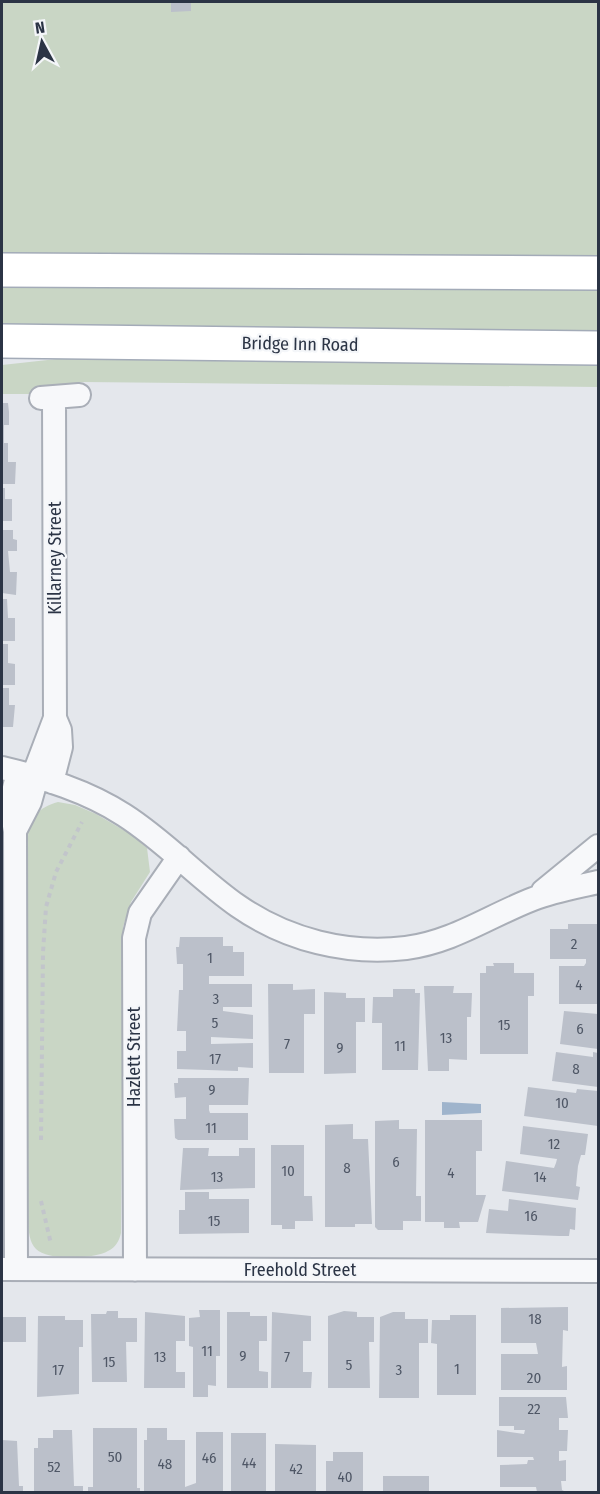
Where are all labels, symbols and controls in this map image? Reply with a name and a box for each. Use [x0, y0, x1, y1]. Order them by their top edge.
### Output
north arrow [12, 12, 72, 72]
text: N [34, 18, 46, 38]
street label: Bridge Inn Road [241, 332, 359, 356]
street label: Killarney Street [44, 501, 66, 615]
house number: 2 [571, 935, 578, 953]
house number: 1 [207, 949, 213, 967]
house number: 4 [575, 976, 583, 994]
house number: 3 [213, 990, 220, 1008]
street label: Hazlett Street [123, 1007, 145, 1107]
house number: 5 [212, 1014, 219, 1032]
house number: 15 [498, 1016, 510, 1034]
house number: 6 [576, 1020, 584, 1038]
house number: 13 [440, 1029, 453, 1047]
house number: 7 [284, 1035, 290, 1053]
house number: 11 [394, 1037, 406, 1055]
house number: 9 [336, 1039, 344, 1057]
house number: 17 [209, 1050, 221, 1068]
house number: 8 [572, 1060, 580, 1078]
house number: 9 [208, 1081, 216, 1099]
house number: 10 [555, 1094, 569, 1112]
house number: 11 [205, 1119, 217, 1137]
house number: 12 [548, 1135, 561, 1153]
house number: 6 [392, 1153, 400, 1171]
house number: 8 [343, 1159, 351, 1177]
house number: 10 [281, 1162, 295, 1180]
house number: 4 [447, 1164, 455, 1182]
house number: 13 [211, 1168, 224, 1186]
house number: 14 [533, 1168, 547, 1186]
house number: 16 [524, 1207, 538, 1225]
house number: 15 [208, 1212, 220, 1230]
street label: Freehold Street [244, 1259, 356, 1281]
house number: 18 [528, 1310, 542, 1328]
house number: 11 [201, 1342, 213, 1360]
house number: 9 [239, 1347, 247, 1365]
house number: 13 [154, 1348, 167, 1366]
house number: 7 [284, 1348, 290, 1366]
house number: 15 [103, 1353, 115, 1371]
house number: 5 [346, 1356, 353, 1374]
house number: 1 [454, 1360, 460, 1378]
house number: 17 [52, 1361, 64, 1379]
house number: 3 [396, 1361, 403, 1379]
house number: 20 [527, 1369, 541, 1387]
house number: 22 [527, 1400, 541, 1418]
house number: 50 [108, 1448, 122, 1466]
house number: 46 [202, 1449, 216, 1467]
house number: 44 [242, 1454, 256, 1472]
house number: 48 [158, 1455, 172, 1473]
house number: 52 [47, 1458, 61, 1476]
house number: 42 [289, 1460, 303, 1478]
house number: 40 [337, 1468, 353, 1486]

